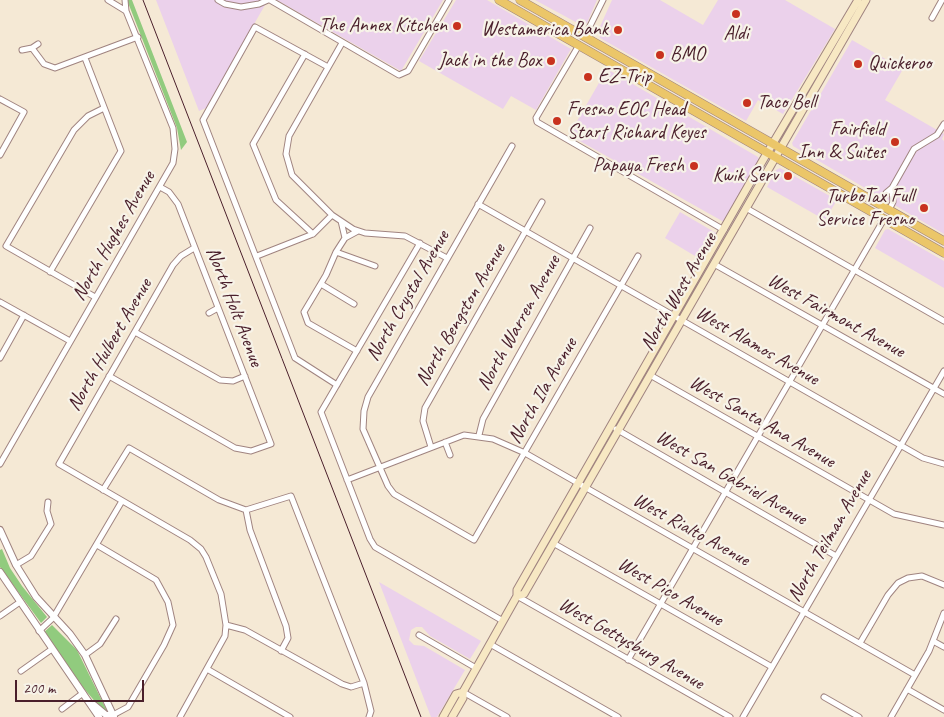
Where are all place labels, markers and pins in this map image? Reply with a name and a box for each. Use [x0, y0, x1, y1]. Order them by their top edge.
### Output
marker: Aldi [730, 8, 742, 20]
place label: The Annex Kitchen [319, 14, 447, 38]
place label: Westamerica Bank [481, 18, 608, 42]
marker: The Annex Kitchen [451, 20, 463, 32]
place label: Aldi [723, 22, 749, 46]
marker: Westamerica Bank [612, 24, 624, 36]
place label: BMO [670, 43, 705, 67]
place label: Jack in the Box [438, 49, 541, 73]
marker: BMO [654, 49, 666, 61]
place label: Quickeroo [868, 52, 931, 76]
marker: Jack in the Box [545, 55, 557, 67]
marker: Quickeroo [852, 58, 864, 70]
place label: EZ-Trip [598, 65, 651, 89]
marker: EZ-Trip [582, 71, 594, 83]
place label: Taco Bell [757, 91, 816, 115]
marker: Taco Bell [741, 97, 753, 109]
place label: Fresno EOC Head Start Richard Keyes [567, 98, 706, 145]
marker: Fresno EOC Head Start Richard Keyes [551, 115, 563, 127]
place label: Fairfield Inn & Suites [798, 118, 885, 165]
marker: Fairfield Inn & Suites [889, 136, 901, 148]
place label: Papaya Fresh [593, 154, 684, 178]
marker: Papaya Fresh [688, 160, 700, 172]
place label: Kwik Serv [713, 164, 778, 188]
marker: Kwik Serv [782, 170, 794, 182]
place label: TurboTax Full Service Fresno [816, 185, 914, 232]
marker: TurboTax Full Service Fresno [918, 202, 930, 214]

